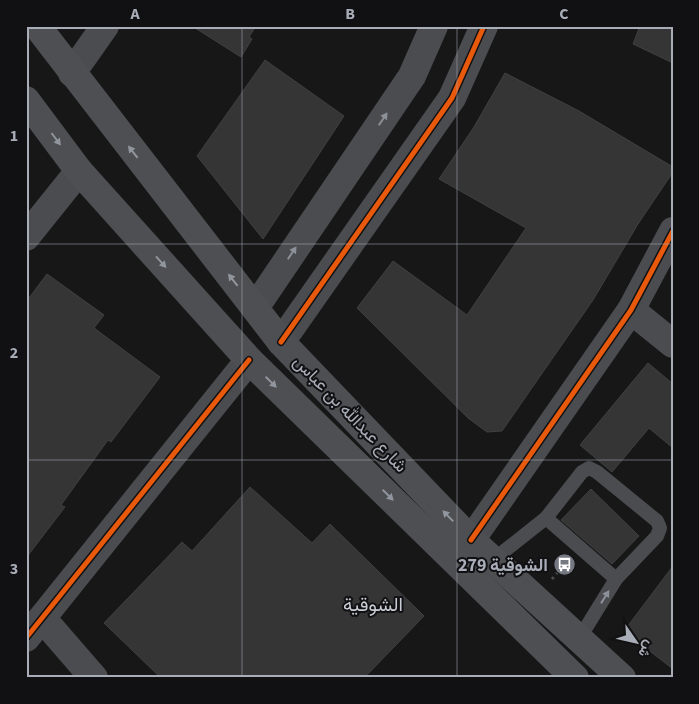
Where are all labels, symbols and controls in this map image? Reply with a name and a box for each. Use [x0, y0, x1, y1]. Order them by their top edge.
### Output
text: A [129, 3, 140, 25]
text: B [345, 3, 355, 25]
text: C [559, 3, 569, 25]
one-way arrow [378, 112, 388, 125]
text: 1 [10, 125, 18, 147]
one-way arrow [50, 132, 61, 145]
one-way arrow [128, 145, 138, 158]
one-way arrow [287, 246, 297, 260]
one-way arrow [156, 256, 167, 269]
one-way arrow [227, 274, 238, 287]
text: 2 [10, 342, 18, 364]
street label: شارع عبدالله بن عباس [287, 350, 413, 478]
one-way arrow [265, 376, 277, 388]
one-way arrow [382, 489, 394, 501]
one-way arrow [442, 510, 454, 522]
place label: الشوقية 279 [458, 553, 548, 578]
bus stop icon: الشوقية 279 [552, 553, 576, 577]
text: 3 [10, 558, 18, 580]
one-way arrow [600, 591, 610, 604]
district label: الشوقية [343, 592, 403, 619]
north arrow [612, 616, 662, 666]
text: ش [633, 636, 659, 661]

